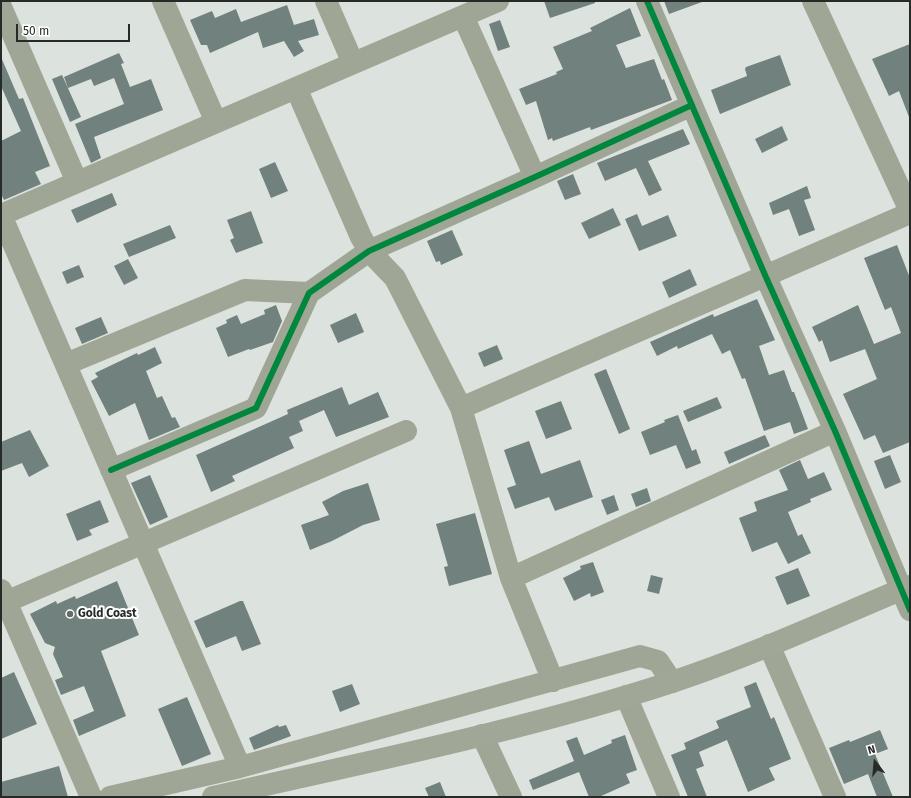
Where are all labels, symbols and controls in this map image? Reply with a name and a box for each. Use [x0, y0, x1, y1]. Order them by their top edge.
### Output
scale bar [18, 16, 132, 42]
text: 50 m [23, 24, 49, 38]
place label: Gold Coast [78, 607, 137, 621]
marker: Gold Coast [65, 609, 75, 619]
north arrow [855, 742, 895, 782]
text: N [866, 743, 877, 757]

